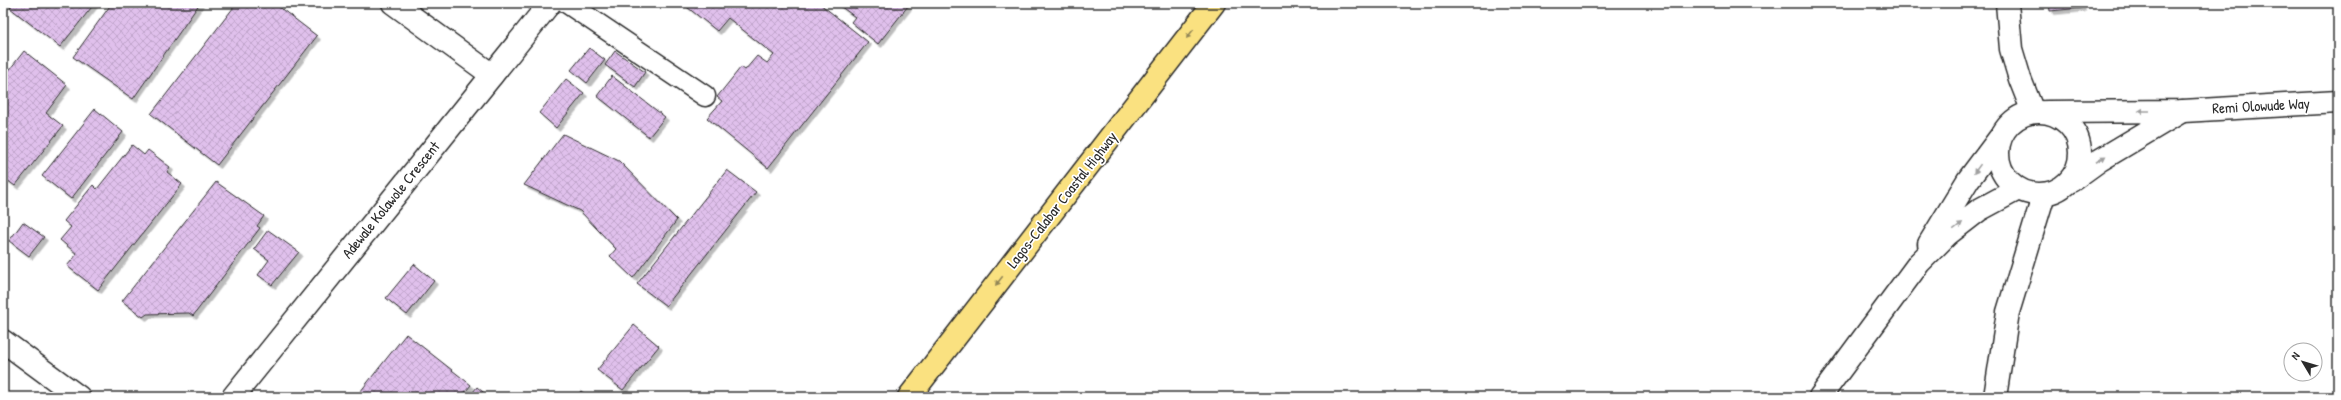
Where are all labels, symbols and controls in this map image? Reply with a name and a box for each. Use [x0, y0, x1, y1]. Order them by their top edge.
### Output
one-way arrow [1186, 28, 1195, 39]
street label: Remi Olowude Way [2212, 92, 2310, 119]
one-way arrow [2137, 108, 2150, 114]
street label: Lagos-Calabar Coastal Highway [1002, 127, 1122, 272]
street label: Adewale Kolawole Crescent [337, 136, 445, 263]
one-way arrow [2096, 156, 2107, 163]
one-way arrow [1972, 163, 1981, 174]
one-way arrow [1953, 223, 1963, 231]
one-way arrow [995, 275, 1004, 286]
north arrow [2283, 342, 2323, 382]
text: N [2288, 349, 2303, 362]

